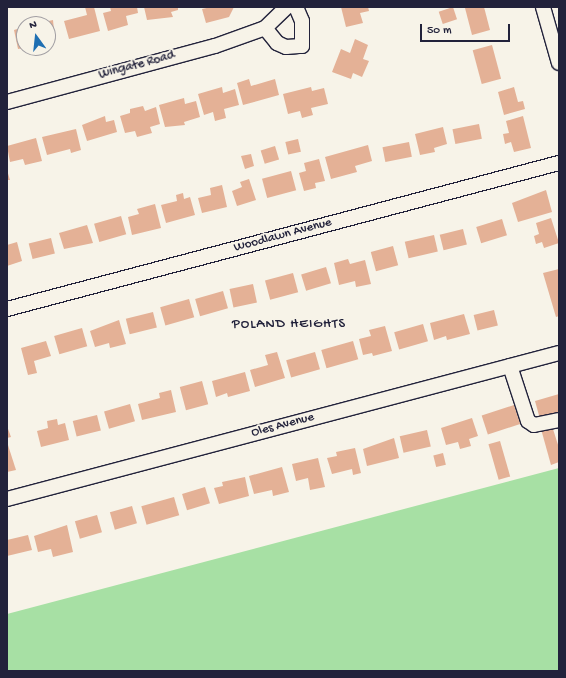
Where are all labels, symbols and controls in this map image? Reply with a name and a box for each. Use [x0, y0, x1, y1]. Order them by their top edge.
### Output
north arrow [16, 16, 56, 56]
scale bar [422, 16, 512, 42]
text: N [28, 19, 38, 32]
text: 50 m [427, 24, 452, 38]
street label: Wingate Road [97, 48, 177, 84]
street label: Woodlawn Avenue [232, 215, 334, 257]
district label: POLAND HEIGHTS [232, 317, 346, 333]
street label: Oles Avenue [250, 410, 316, 442]

